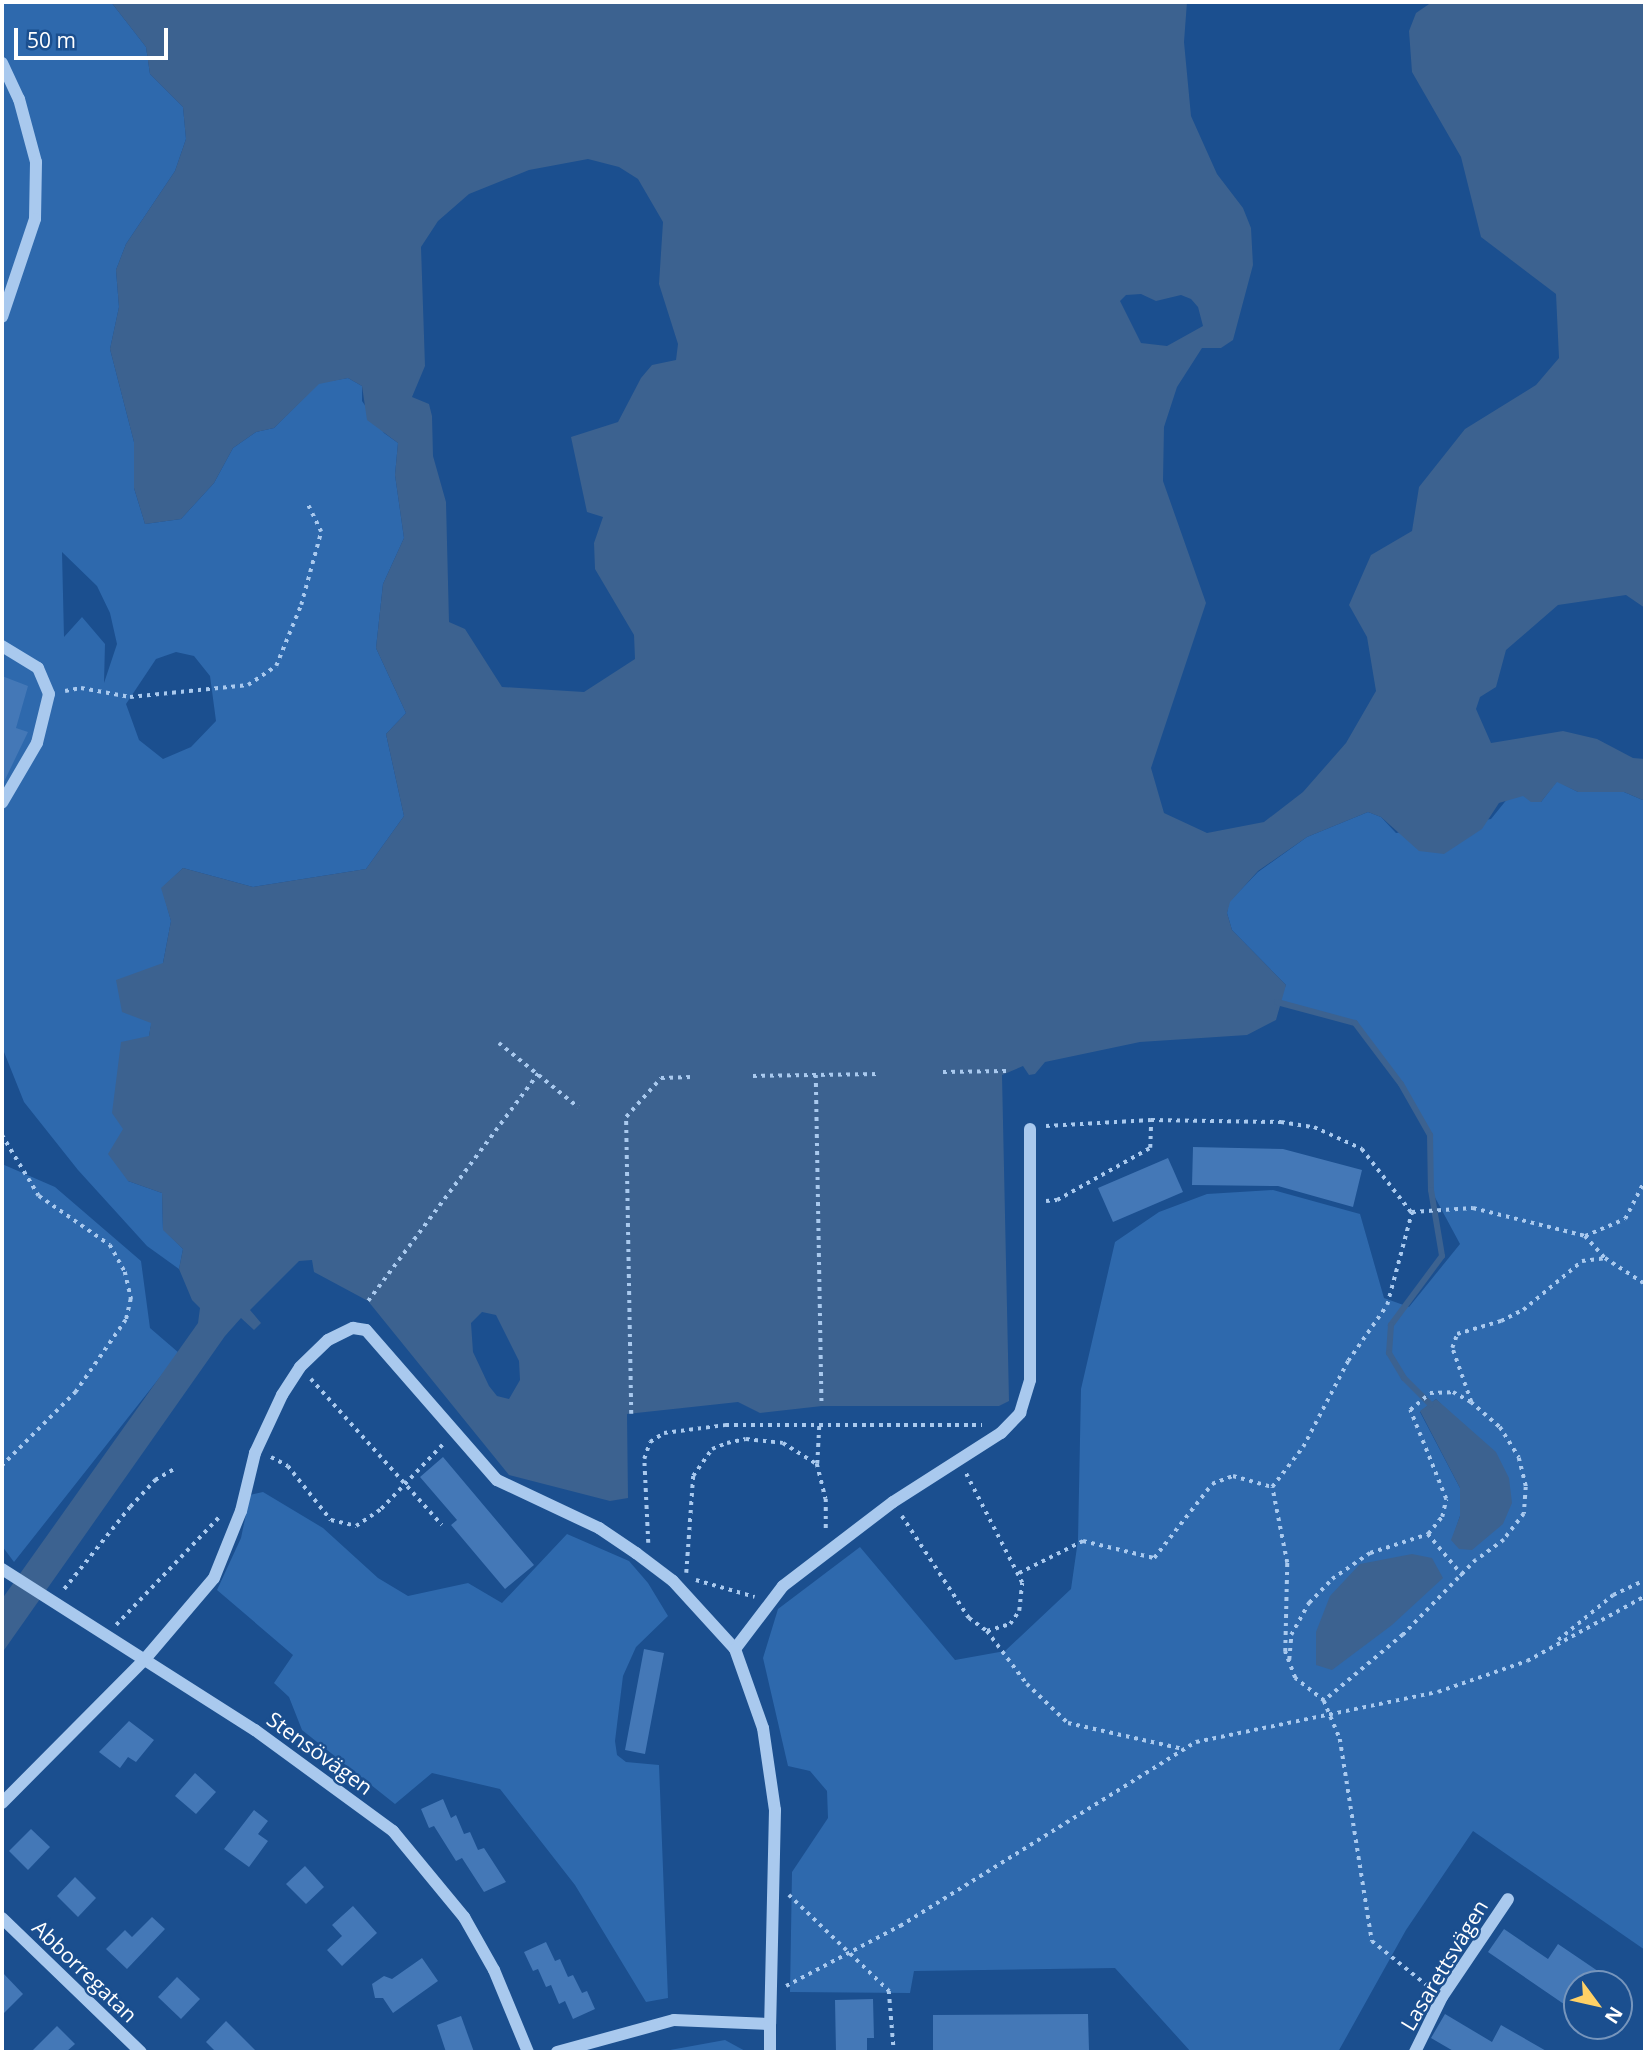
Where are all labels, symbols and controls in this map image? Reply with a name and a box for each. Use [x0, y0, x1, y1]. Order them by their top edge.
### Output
scale bar [18, 14, 172, 58]
text: 50 m [27, 26, 76, 54]
street label: Stensövägen [262, 1706, 378, 1800]
street label: Lasarettsvägen [1395, 1895, 1493, 2035]
street label: Abborregatan [27, 1915, 143, 2027]
north arrow [1563, 1970, 1633, 2040]
text: N [1599, 2002, 1629, 2029]

